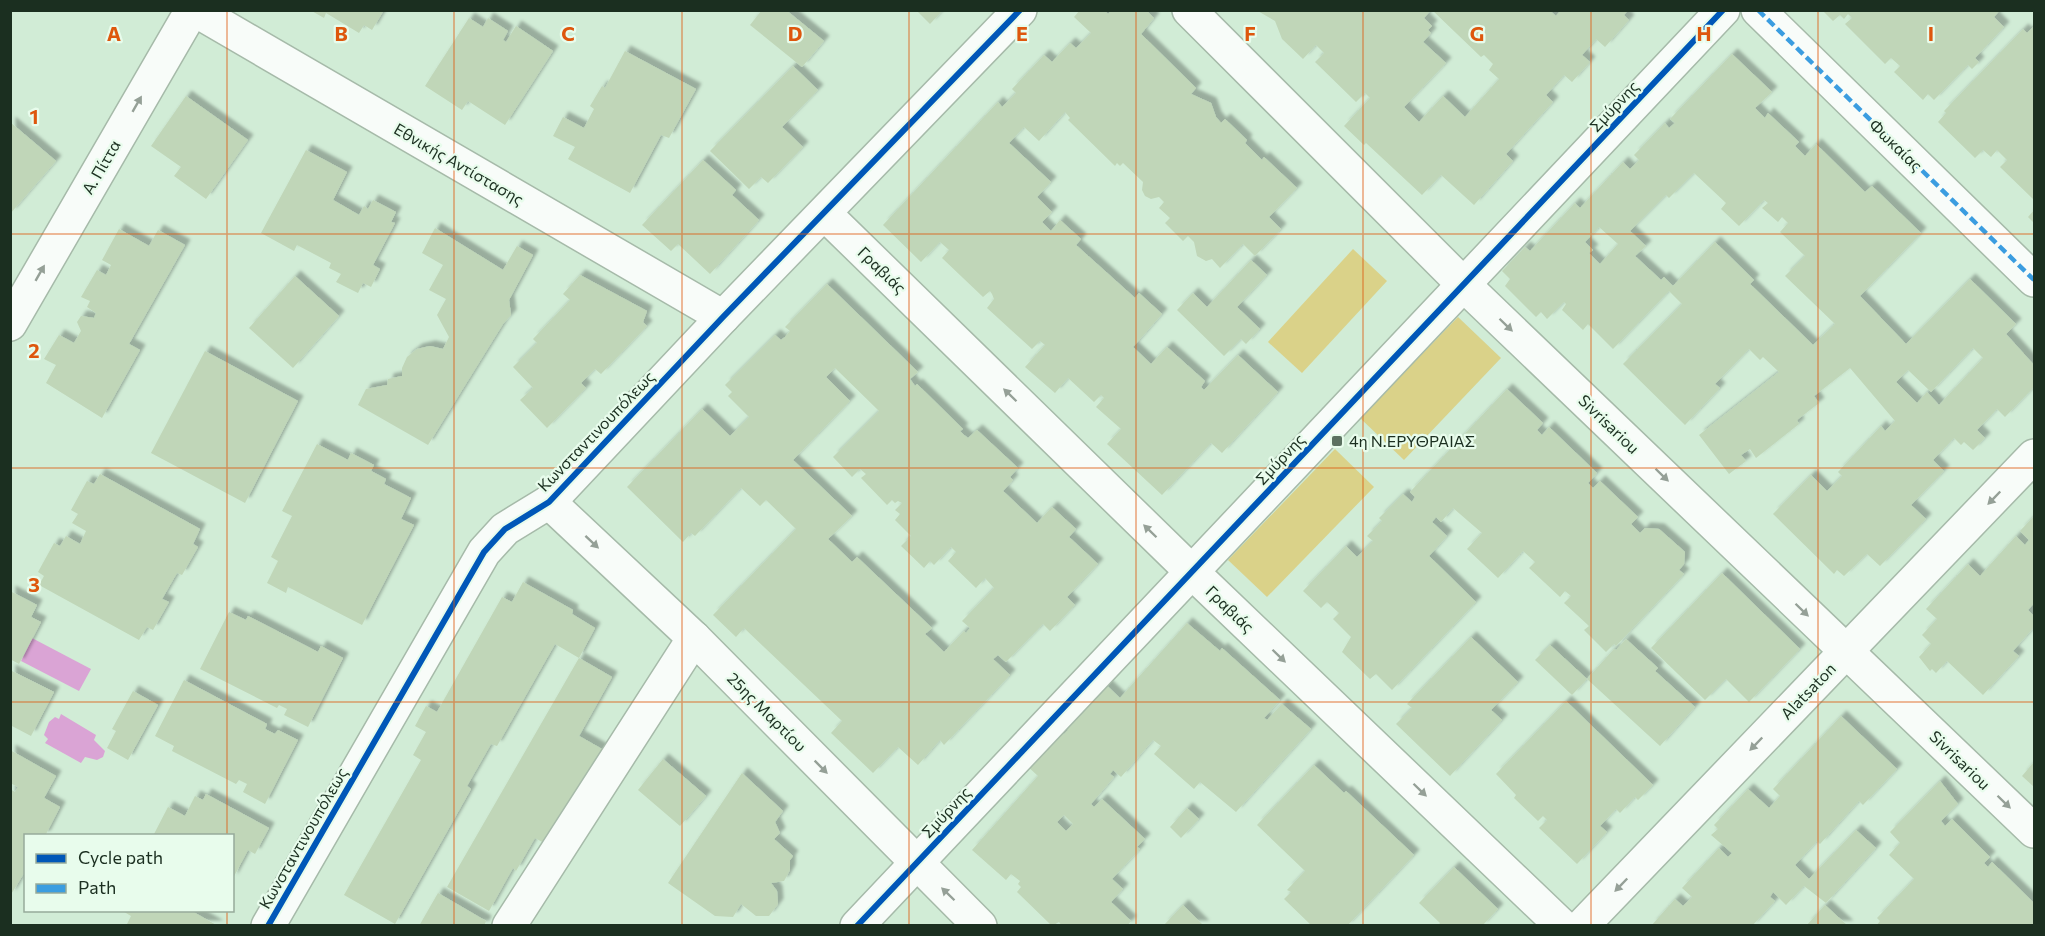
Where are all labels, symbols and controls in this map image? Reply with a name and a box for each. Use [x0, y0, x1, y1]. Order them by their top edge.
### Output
text: A [107, 21, 121, 45]
text: B [334, 21, 348, 45]
text: C [561, 21, 575, 45]
text: D [788, 21, 802, 45]
text: E [1016, 21, 1028, 45]
text: F [1244, 21, 1256, 45]
text: G [1470, 21, 1484, 45]
text: H [1697, 21, 1712, 45]
text: I [1928, 21, 1934, 45]
street label: Σμύρνης [1585, 76, 1642, 135]
one-way arrow [132, 96, 143, 112]
text: 1 [29, 104, 39, 128]
street label: Φωκαίας [1866, 115, 1927, 175]
street label: Εθνικής Αντίστασης [391, 119, 528, 208]
street label: Α. Πίττα [77, 136, 124, 197]
street label: Γραβιάς [855, 242, 910, 297]
one-way arrow [35, 264, 45, 281]
one-way arrow [1499, 318, 1513, 332]
text: 2 [28, 338, 40, 362]
street label: Κωνσταντινουπόλεως [533, 367, 658, 495]
one-way arrow [1004, 388, 1018, 402]
street label: Sivrisariou [1575, 390, 1644, 457]
street label: Σμύρνης [1251, 429, 1308, 488]
place label: 4η Ν.ΕΡΥΘΡΑΙΑΣ [1349, 431, 1475, 450]
marker: 4η Ν.ΕΡΥΘΡΑΙΑΣ [1330, 434, 1344, 448]
one-way arrow [1654, 468, 1669, 482]
one-way arrow [1987, 491, 2001, 506]
one-way arrow [1142, 524, 1157, 538]
one-way arrow [584, 535, 599, 549]
text: 3 [28, 572, 40, 596]
street label: Γραβιάς [1203, 581, 1258, 636]
one-way arrow [1795, 603, 1810, 617]
one-way arrow [1272, 649, 1287, 663]
street label: Alatsaton [1776, 659, 1839, 723]
street label: 25ης Μαρτίου [724, 668, 811, 755]
street label: Sivrisariou [1926, 726, 1995, 793]
one-way arrow [1750, 737, 1764, 751]
one-way arrow [813, 759, 827, 773]
street label: Κωνσταντινουπόλεως [254, 764, 351, 912]
street label: Σμύρνης [917, 782, 974, 841]
one-way arrow [1413, 783, 1427, 797]
one-way arrow [1997, 795, 2011, 809]
legend [24, 834, 234, 912]
text: Cycle path [78, 846, 163, 868]
text: Path [78, 876, 116, 898]
one-way arrow [1614, 877, 1628, 892]
one-way arrow [942, 888, 956, 902]

